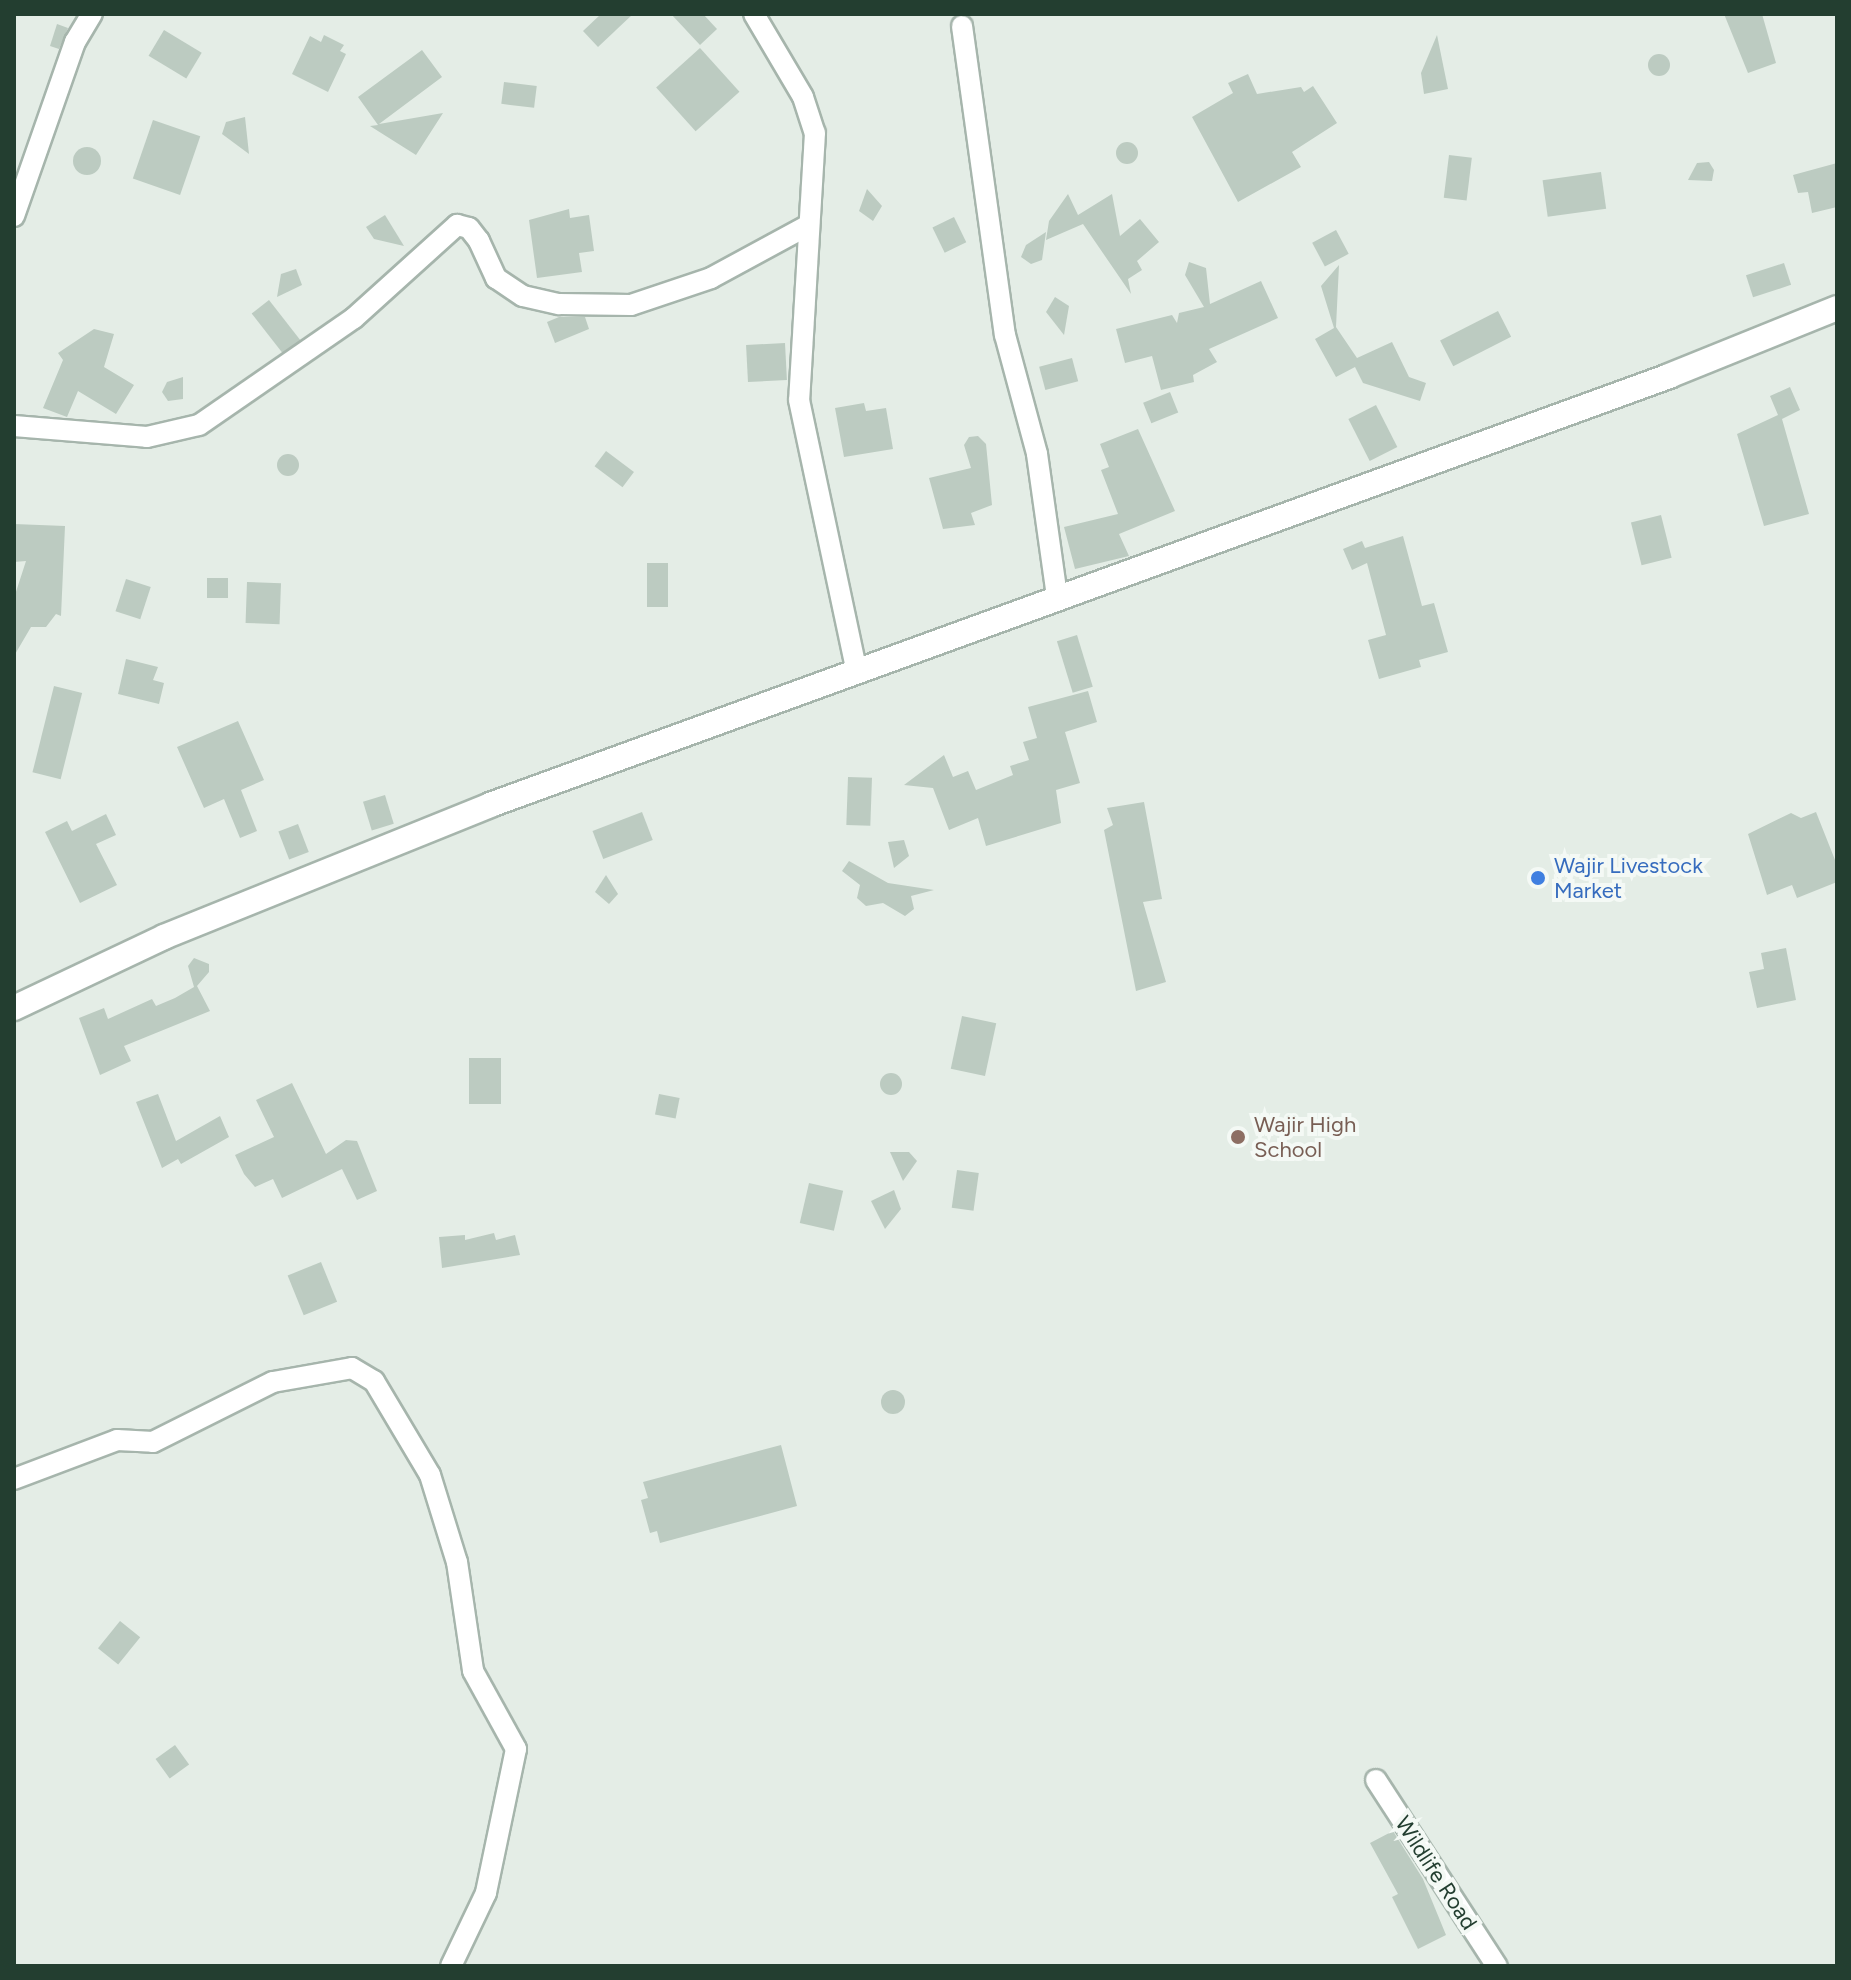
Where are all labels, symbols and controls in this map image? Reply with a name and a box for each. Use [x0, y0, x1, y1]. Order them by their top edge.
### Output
place label: Wajir Livestock Market [1554, 852, 1703, 904]
marker: Wajir Livestock Market [1529, 869, 1547, 887]
place label: Wajir High School [1254, 1111, 1356, 1162]
marker: Wajir High School [1229, 1128, 1247, 1146]
street label: Wildlife Road [1390, 1811, 1482, 1935]

